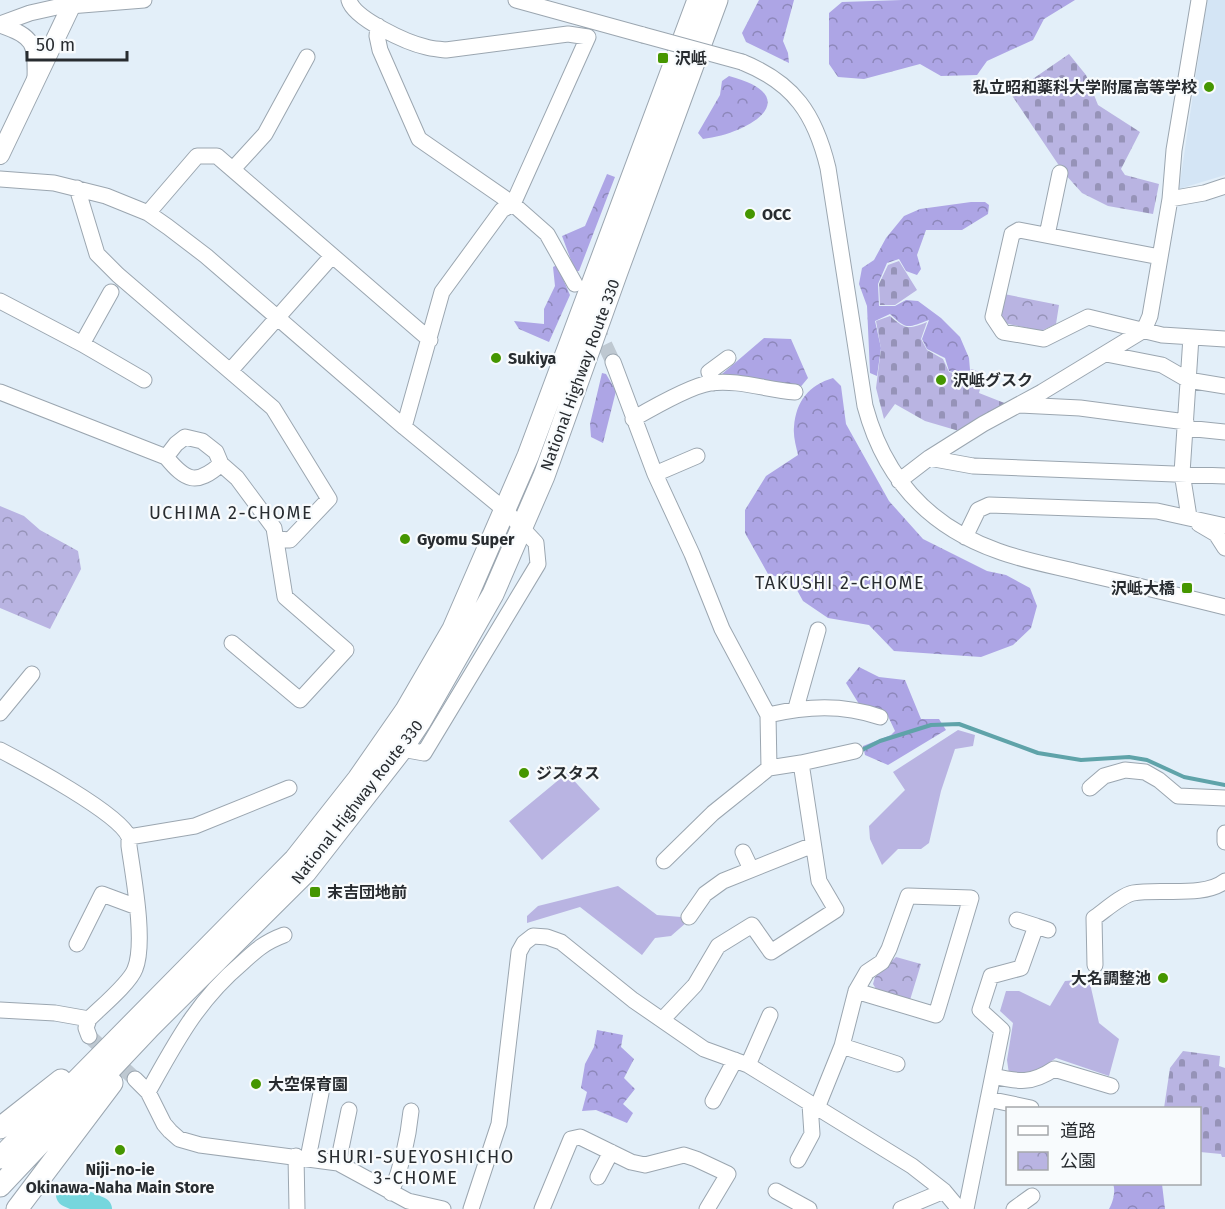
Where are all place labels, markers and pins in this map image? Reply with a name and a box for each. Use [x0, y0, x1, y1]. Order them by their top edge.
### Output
place label: 沢岻 [675, 49, 707, 68]
marker: 沢岻 [656, 51, 670, 65]
place label: 私立昭和薬科大学附属高等学校 [973, 78, 1197, 97]
marker: 私立昭和薬科大学附属高等学校 [1202, 80, 1216, 94]
place label: OCC [762, 205, 792, 224]
marker: OCC [743, 207, 757, 221]
place label: Sukiya [508, 349, 557, 368]
marker: Sukiya [489, 351, 503, 365]
place label: 沢岻グスク [953, 371, 1033, 390]
marker: 沢岻グスク [934, 373, 948, 387]
place label: Gyomu Super [417, 530, 515, 549]
marker: Gyomu Super [398, 532, 412, 546]
place label: 沢岻大橋 [1111, 579, 1175, 598]
marker: 沢岻大橋 [1180, 581, 1194, 595]
place label: ジスタス [536, 764, 600, 783]
marker: ジスタス [517, 766, 531, 780]
place label: 末吉団地前 [327, 883, 407, 902]
marker: 末吉団地前 [308, 885, 322, 899]
place label: 大名調整池 [1071, 969, 1151, 988]
marker: 大名調整池 [1156, 971, 1170, 985]
place label: 大空保育園 [268, 1075, 348, 1094]
marker: 大空保育園 [249, 1077, 263, 1091]
marker: Niji-no-ie Okinawa-Naha Main Store [113, 1143, 127, 1157]
place label: Niji-no-ie Okinawa-Naha Main Store [26, 1160, 214, 1197]

